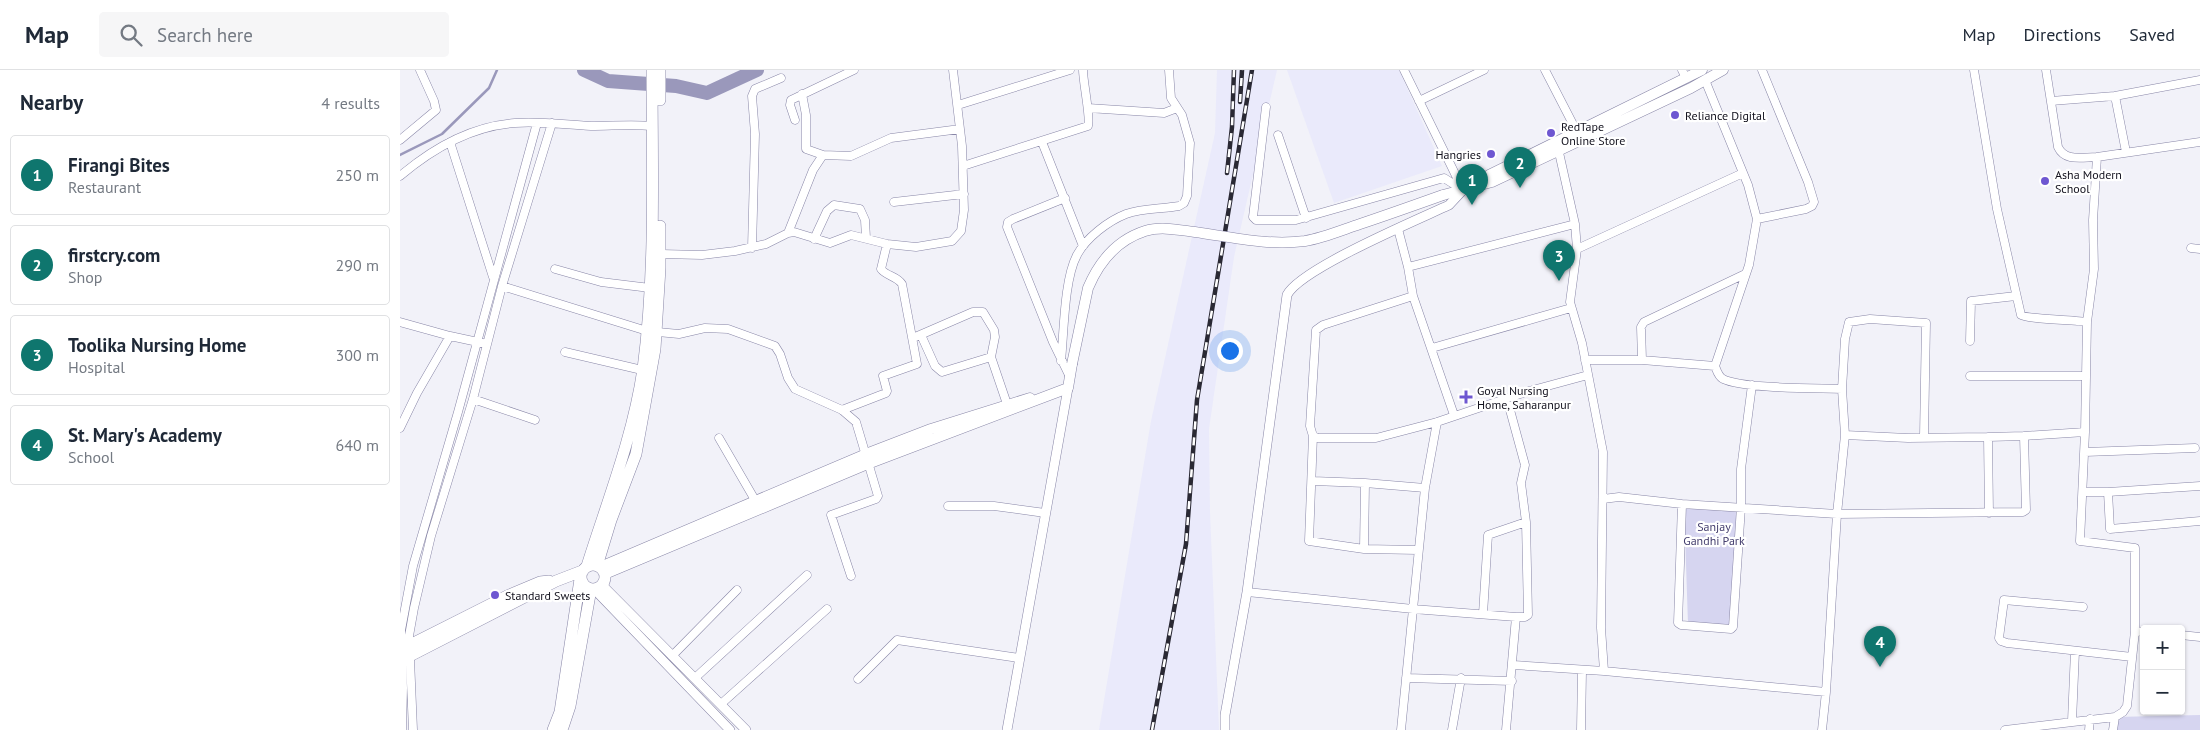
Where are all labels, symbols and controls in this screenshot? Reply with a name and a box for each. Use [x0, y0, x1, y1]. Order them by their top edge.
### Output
search box [99, 12, 449, 57]
text: Map [25, 19, 69, 50]
icon: search [117, 21, 145, 49]
text: Search here [157, 23, 253, 47]
text: Map [1963, 23, 1995, 46]
text: Directions [2023, 23, 2101, 46]
text: Saved [2129, 23, 2175, 46]
text: Nearby [20, 89, 83, 116]
text: 4 results [321, 93, 380, 113]
place label: Reliance Digital [1685, 108, 1766, 123]
marker: Reliance Digital [1669, 109, 1681, 121]
place label: RedTape Online Store [1561, 119, 1625, 148]
marker: RedTape Online Store [1545, 127, 1557, 139]
place label: Hangries [1436, 147, 1481, 162]
pin: 2 [1504, 147, 1536, 188]
marker: Hangries [1485, 148, 1497, 160]
text: Firangi Bites [68, 153, 170, 177]
pin: 1 [1456, 164, 1488, 205]
text: 1 [32, 165, 42, 185]
text: 250 m [336, 165, 379, 185]
place label: Asha Modern School [2055, 167, 2122, 196]
marker: Asha Modern School [2039, 175, 2051, 187]
text: Restaurant [68, 177, 141, 197]
pin: 3 [1543, 240, 1575, 281]
text: firstcry.com [68, 243, 160, 267]
text: 2 [32, 255, 42, 275]
text: 290 m [336, 255, 379, 275]
text: Shop [68, 267, 102, 287]
text: Toolika Nursing Home [68, 333, 246, 357]
your location [1217, 338, 1243, 364]
text: 3 [32, 345, 42, 365]
text: 300 m [336, 345, 379, 365]
text: Hospital [68, 357, 125, 377]
place label: Goyal Nursing Home, Saharanpur [1477, 383, 1571, 412]
marker: Goyal Nursing Home, Saharanpur [1459, 390, 1473, 404]
text: St. Mary's Academy [68, 423, 222, 447]
text: 4 [32, 435, 42, 455]
text: 640 m [336, 435, 379, 455]
text: School [68, 447, 114, 467]
park label: Sanjay Gandhi Park [1683, 519, 1745, 548]
place label: Standard Sweets [505, 588, 590, 603]
marker: Standard Sweets [489, 589, 501, 601]
map controls [2140, 625, 2185, 715]
button: + [2140, 625, 2185, 670]
pin: 4 [1864, 626, 1896, 667]
button: − [2140, 670, 2185, 715]

